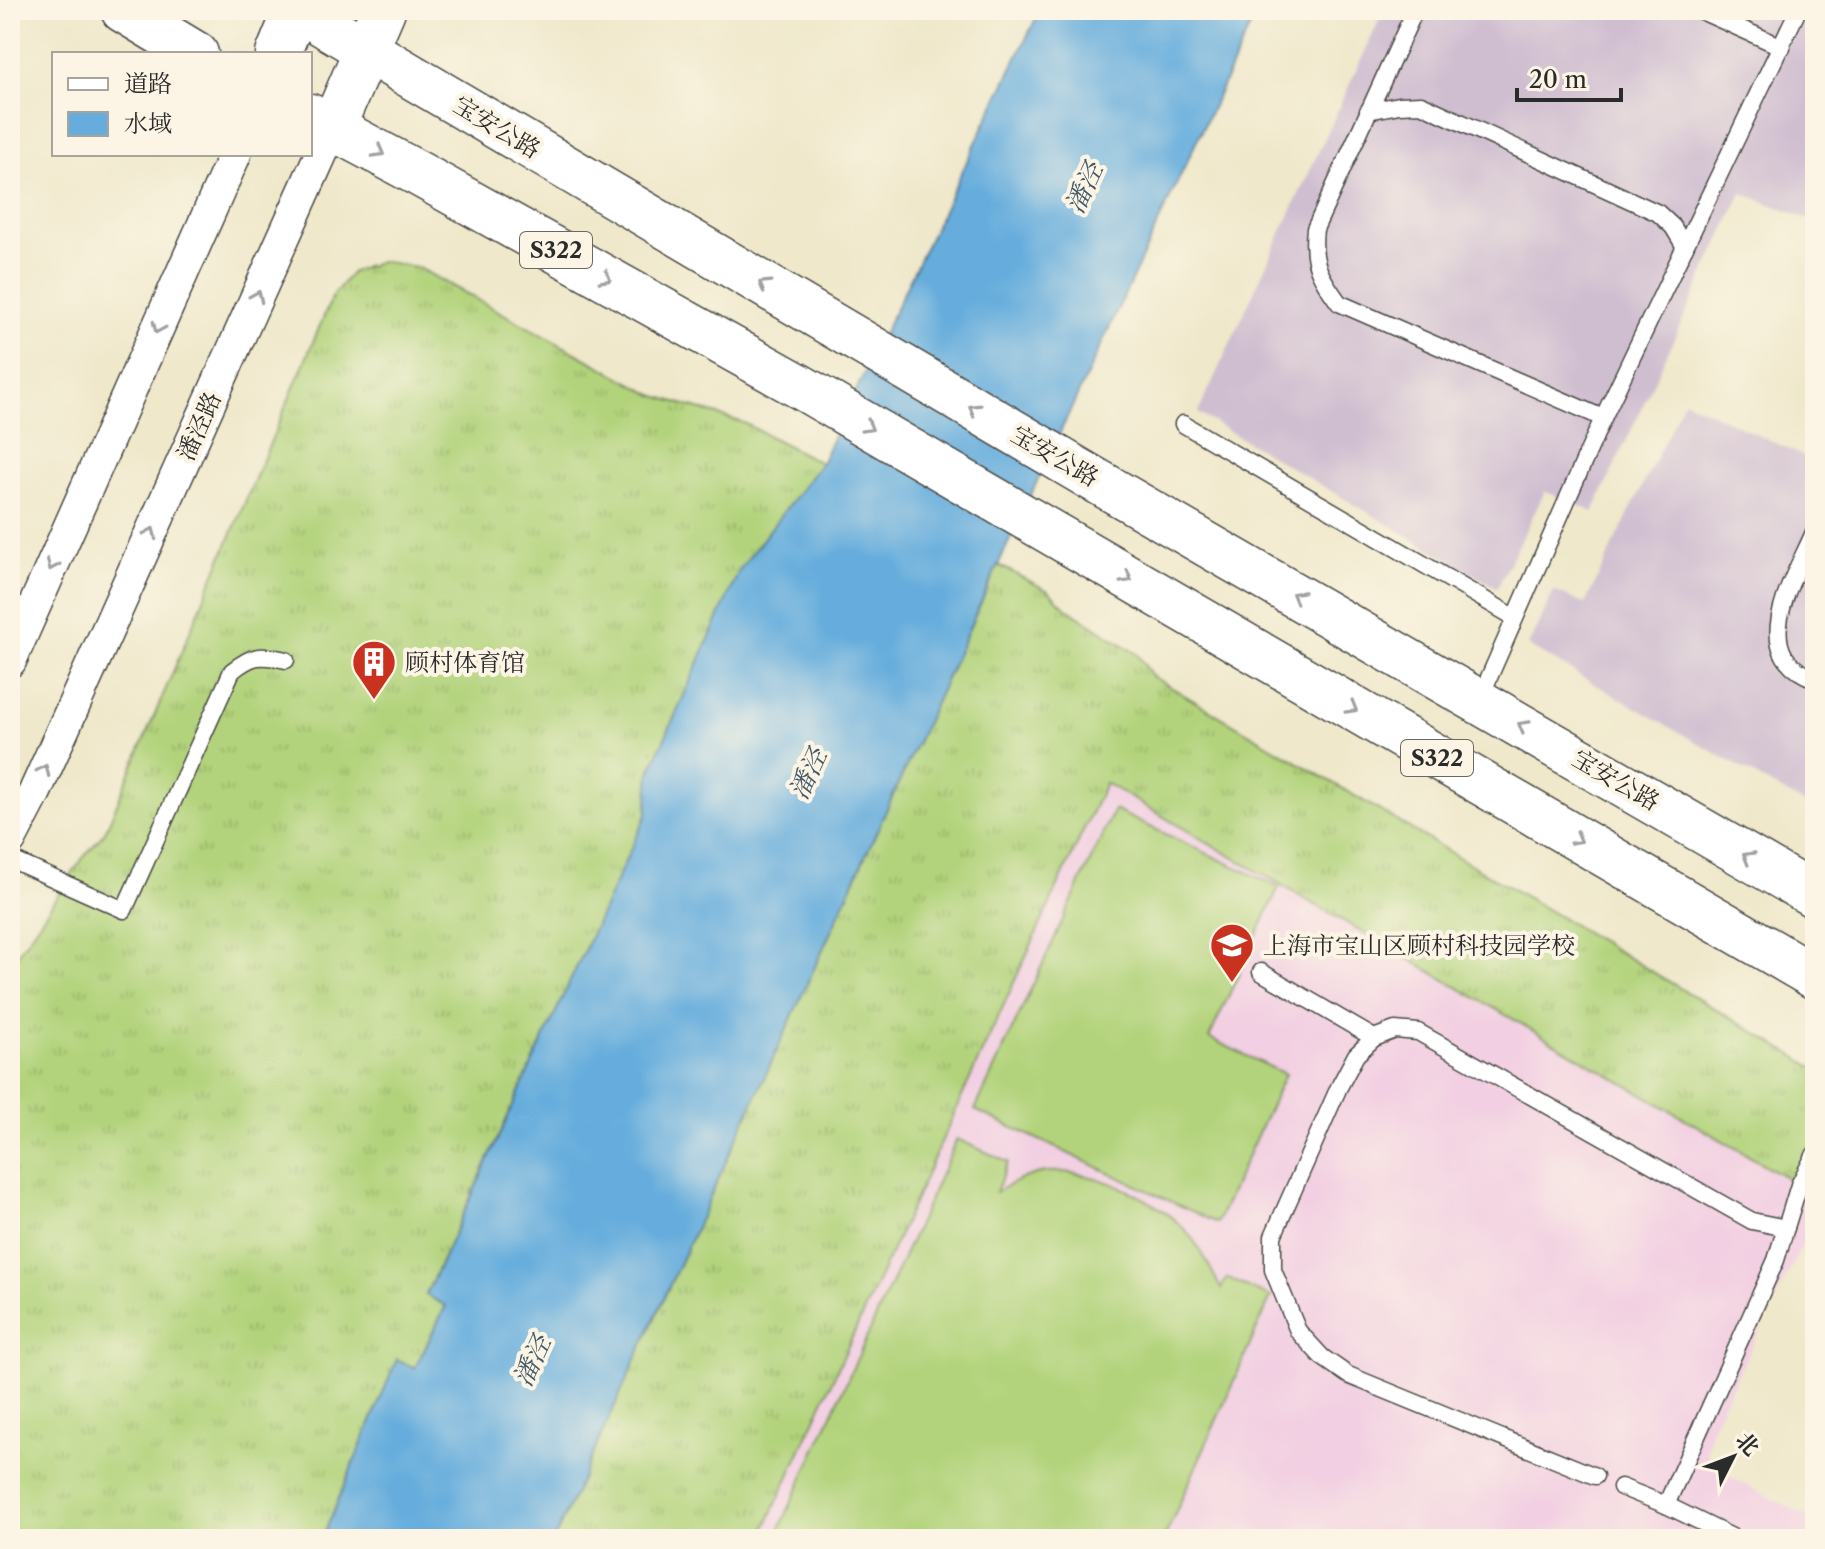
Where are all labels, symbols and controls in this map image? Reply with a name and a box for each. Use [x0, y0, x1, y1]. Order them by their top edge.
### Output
legend [52, 52, 312, 156]
scale bar [1517, 52, 1621, 102]
text: 20 m [1529, 65, 1587, 94]
text: 道路 [124, 69, 172, 98]
street label: 宝安公路 [448, 90, 546, 164]
text: 水域 [124, 109, 172, 138]
one-way arrow [370, 142, 385, 158]
water label: 潘泾 [1059, 156, 1110, 218]
road number: S322 [520, 232, 592, 268]
one-way arrow [598, 269, 612, 284]
one-way arrow [758, 279, 773, 295]
one-way arrow [248, 289, 264, 304]
one-way arrow [152, 320, 168, 334]
street label: 潘泾路 [171, 387, 227, 465]
one-way arrow [969, 403, 983, 419]
one-way arrow [859, 417, 874, 433]
street label: 宝安公路 [1006, 419, 1104, 493]
one-way arrow [141, 527, 157, 541]
one-way arrow [46, 557, 62, 572]
one-way arrow [1118, 568, 1133, 584]
one-way arrow [1292, 590, 1306, 606]
building icon: 顾村体育馆 [350, 638, 398, 701]
place label: 顾村体育馆 [405, 648, 525, 677]
one-way arrow [1343, 698, 1358, 714]
one-way arrow [1517, 720, 1532, 736]
road number: S322 [1401, 740, 1473, 776]
water label: 潘泾 [783, 742, 834, 804]
street label: 宝安公路 [1567, 743, 1665, 817]
one-way arrow [35, 764, 51, 778]
one-way arrow [1568, 829, 1582, 845]
one-way arrow [1742, 851, 1756, 866]
school or university icon: 上海市宝山区顾村科技园学校 [1208, 921, 1256, 984]
place label: 上海市宝山区顾村科技园学校 [1263, 931, 1575, 960]
water label: 潘泾 [507, 1329, 558, 1391]
north arrow [1693, 1417, 1773, 1497]
text: 北 [1730, 1427, 1765, 1461]

